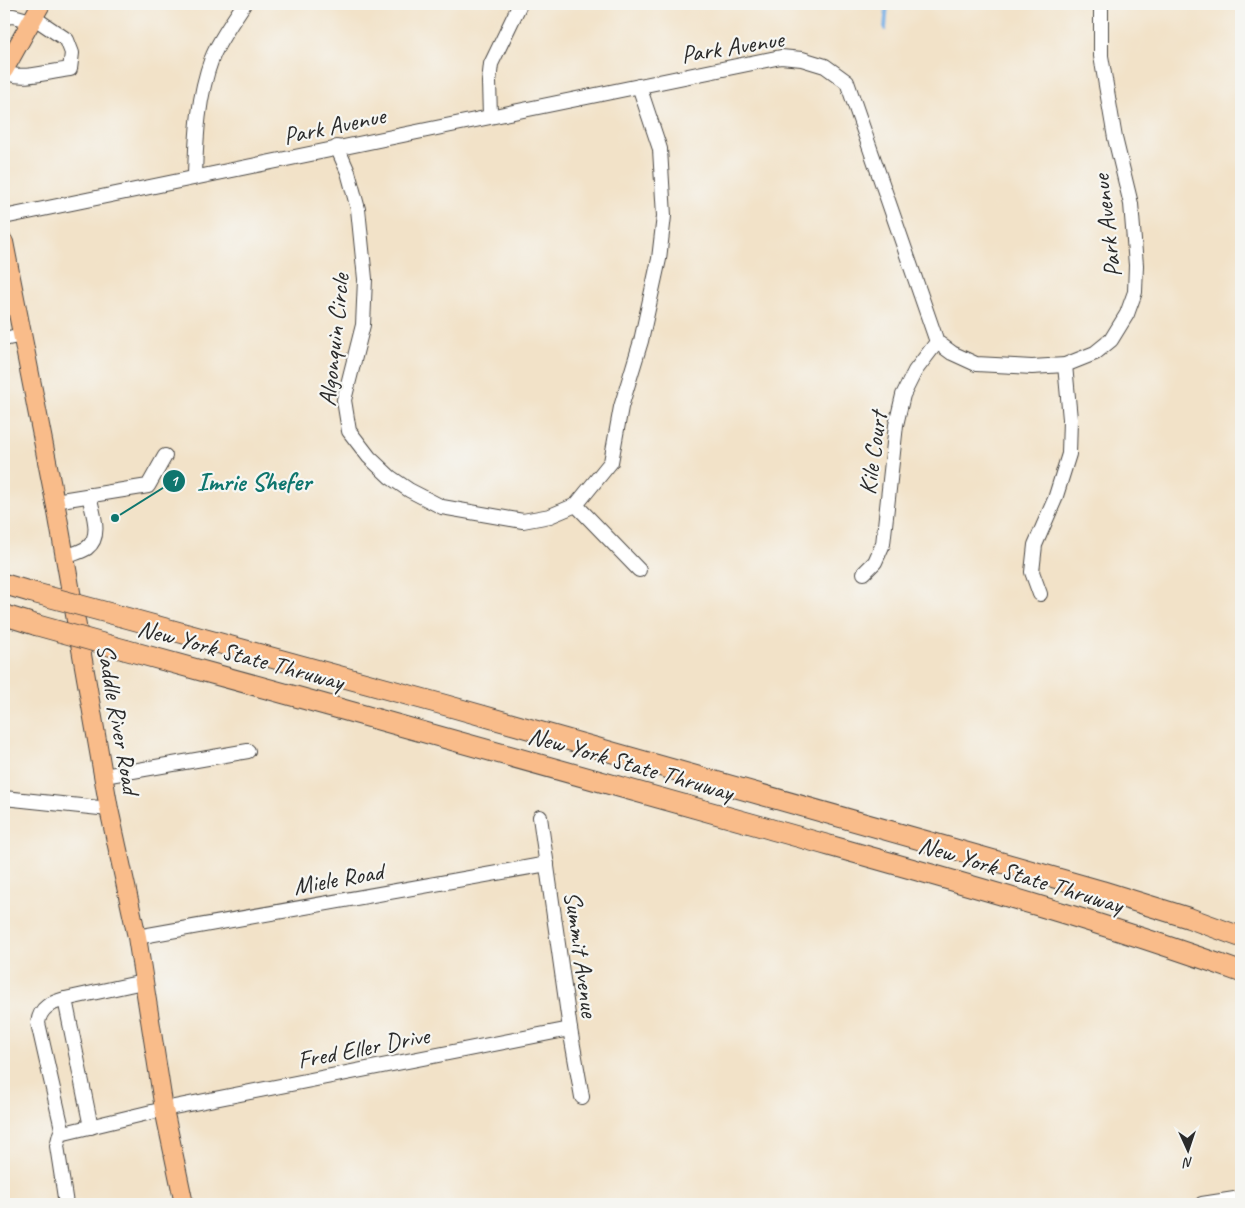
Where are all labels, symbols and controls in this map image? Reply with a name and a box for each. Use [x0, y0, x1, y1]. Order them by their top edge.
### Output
street label: Park Avenue [679, 23, 788, 71]
street label: Park Avenue [280, 99, 390, 152]
street label: Park Avenue [1085, 171, 1129, 279]
street label: Algonquin Circle [311, 270, 357, 408]
street label: Kile Court [851, 406, 895, 497]
callout: Imrie Shefer [162, 460, 322, 501]
text: Imrie Shefer [197, 465, 314, 498]
text: 1 [171, 472, 180, 491]
street label: New York State Thruway [134, 612, 350, 698]
street label: Saddle River Road [89, 642, 148, 800]
street label: New York State Thruway [525, 719, 739, 809]
street label: New York State Thruway [915, 829, 1129, 922]
street label: Miele Road [291, 855, 390, 903]
street label: Summit Avenue [556, 889, 606, 1021]
street label: Fred Eller Drive [295, 1019, 434, 1076]
north arrow [1162, 1126, 1212, 1176]
text: N [1182, 1154, 1193, 1171]

